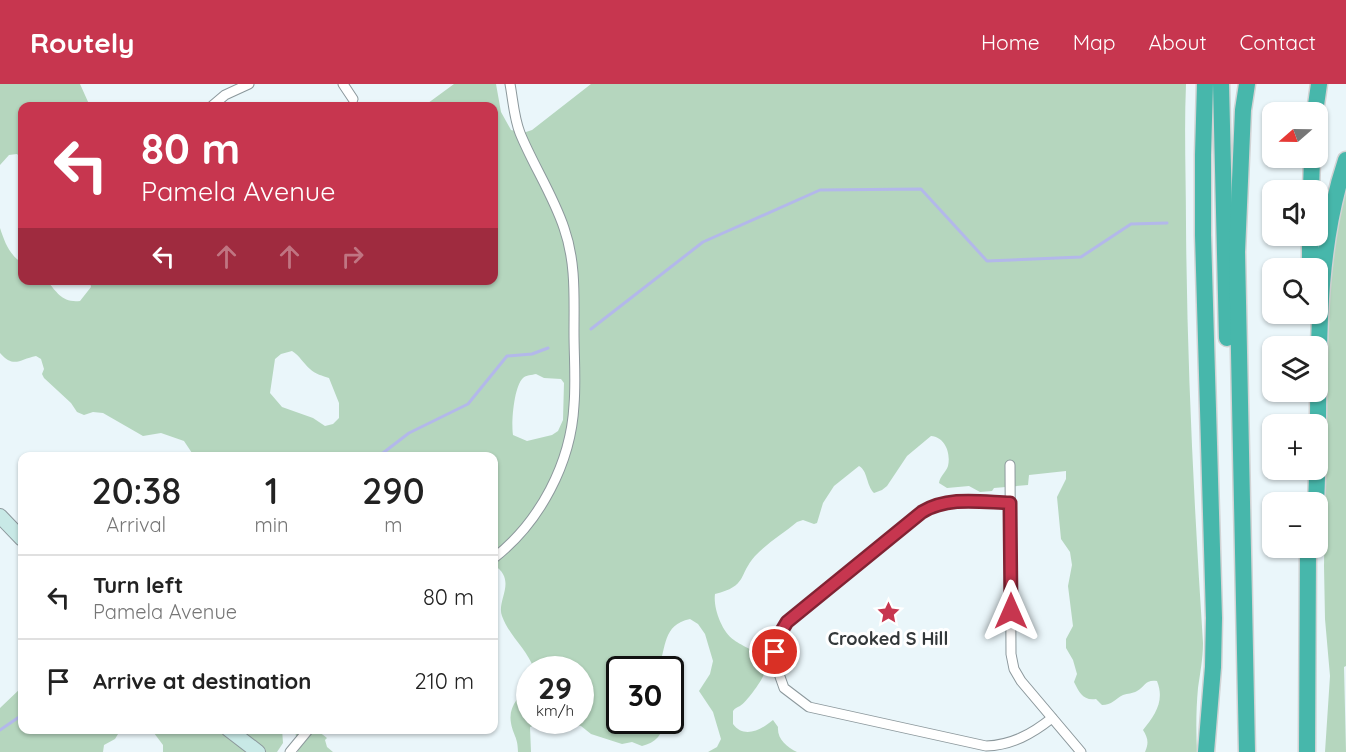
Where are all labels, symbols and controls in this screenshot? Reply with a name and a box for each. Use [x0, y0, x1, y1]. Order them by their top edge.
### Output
text: Routely [30, 25, 134, 60]
text: Home [981, 29, 1040, 55]
text: Map [1073, 29, 1116, 55]
text: About [1149, 29, 1207, 55]
text: Contact [1240, 29, 1316, 55]
north arrow [1262, 102, 1328, 168]
map controls [1262, 102, 1328, 558]
text: 80 m [141, 122, 240, 175]
icon: left [42, 126, 120, 204]
text: Pamela Avenue [141, 174, 335, 208]
button: sound [1262, 180, 1328, 246]
icon: left [147, 240, 180, 273]
icon: ahead [210, 240, 243, 273]
icon: ahead [273, 240, 306, 273]
icon: right [336, 240, 369, 273]
button: search [1262, 258, 1328, 324]
button: layers [1262, 336, 1328, 402]
button: + [1262, 414, 1328, 480]
text: 20:38 [91, 468, 181, 513]
text: 1 [265, 468, 279, 513]
text: 290 [362, 468, 425, 513]
button: − [1262, 492, 1328, 558]
text: Arrival [106, 512, 166, 537]
text: min [255, 512, 289, 537]
text: m [384, 512, 402, 537]
text: Turn left [93, 571, 183, 599]
position arrow [979, 579, 1043, 643]
icon: left [42, 581, 75, 614]
text: 80 m [423, 583, 474, 611]
text: Pamela Avenue [93, 599, 237, 624]
place icon: Crooked S Hill [875, 600, 901, 626]
pin [749, 626, 800, 677]
place label: Crooked S Hill [828, 627, 948, 650]
icon: arrive [758, 635, 791, 668]
speed limit sign: 30 [606, 656, 684, 734]
icon: arrive [42, 665, 75, 698]
text: Arrive at destination [93, 667, 311, 695]
text: 210 m [415, 667, 474, 695]
text: 29 [538, 669, 572, 707]
text: km/h [536, 701, 574, 720]

